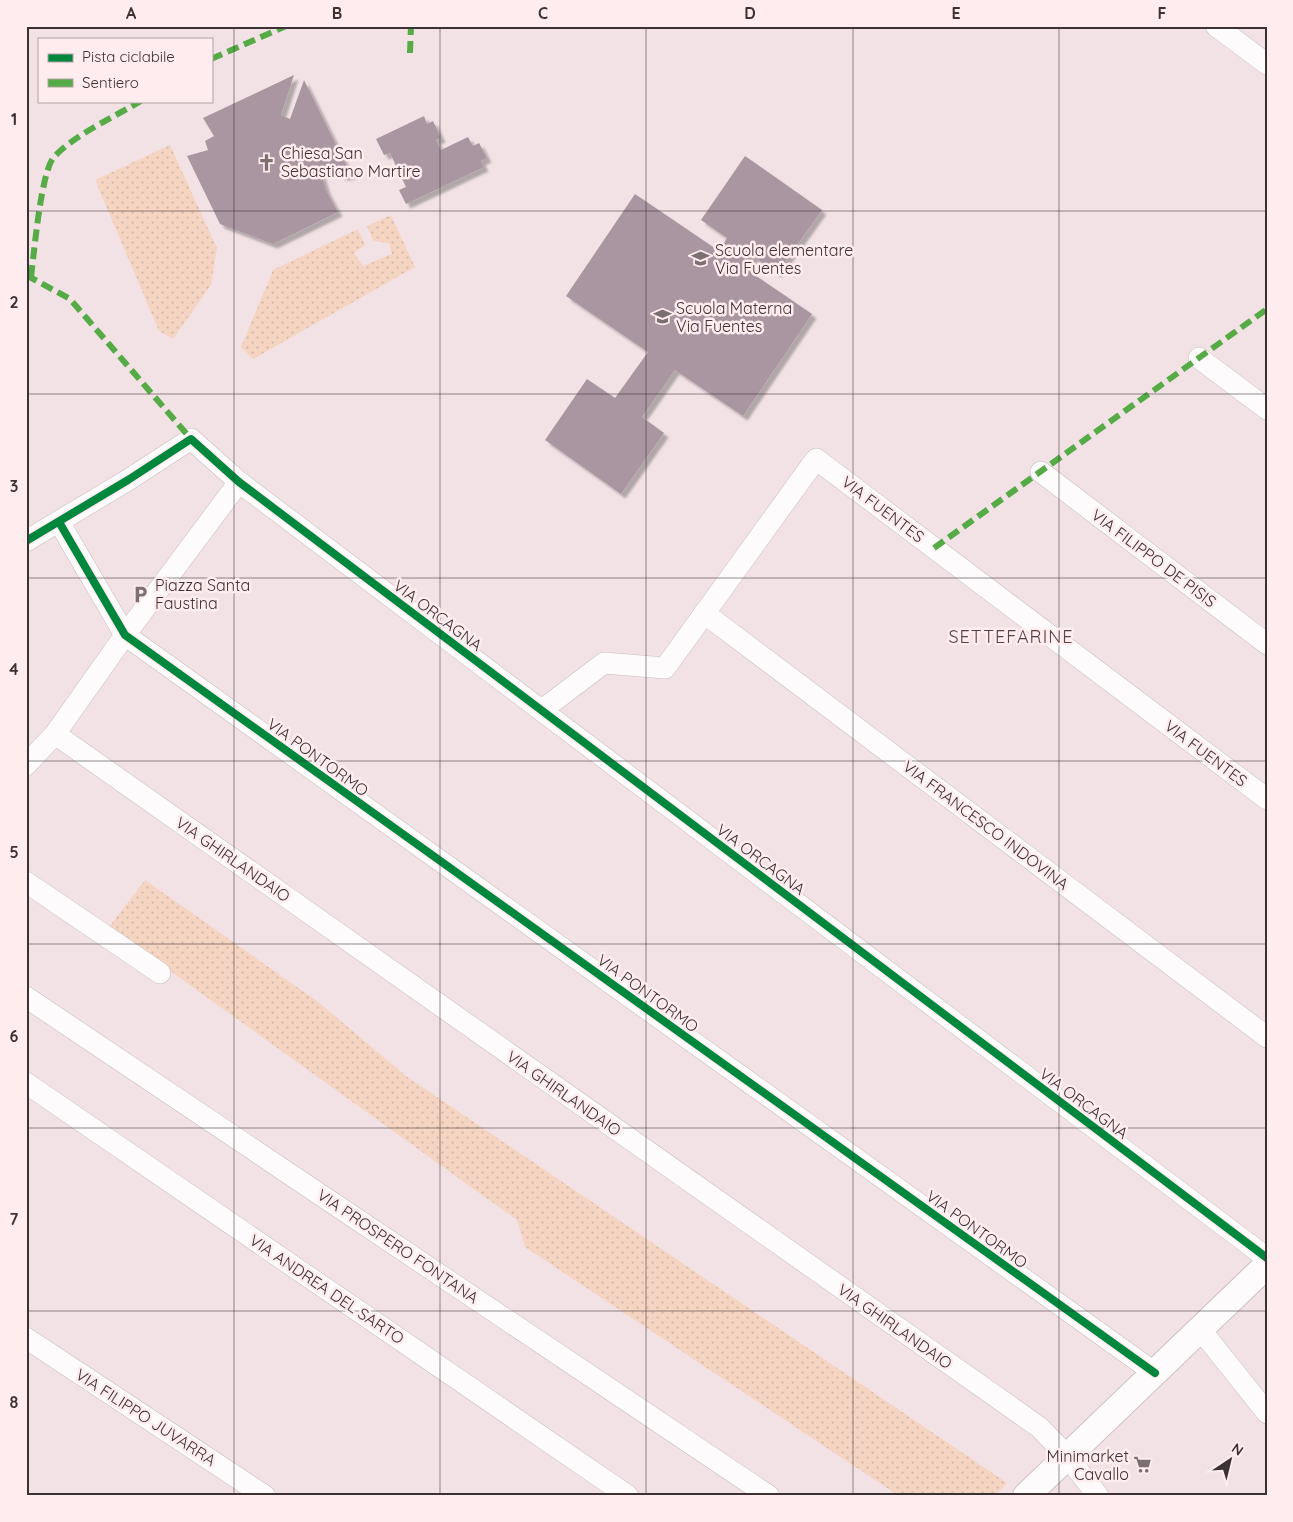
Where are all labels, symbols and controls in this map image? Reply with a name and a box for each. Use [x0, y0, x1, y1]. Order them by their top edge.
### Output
text: A [126, 3, 137, 23]
text: B [332, 3, 342, 23]
text: C [538, 3, 548, 23]
text: D [744, 3, 756, 23]
text: E [951, 3, 961, 23]
text: F [1158, 3, 1167, 23]
legend [38, 38, 212, 102]
text: Pista ciclabile [82, 47, 175, 66]
text: Sentiero [82, 73, 139, 92]
text: 1 [11, 109, 17, 129]
place label: Chiesa San Sebastiano Martire [281, 143, 421, 181]
church icon: Chiesa San Sebastiano Martire [257, 152, 277, 172]
place label: Scuola elementare Via Fuentes [715, 240, 853, 278]
school or university icon: Scuola elementare Via Fuentes [691, 249, 711, 269]
text: 2 [9, 292, 19, 312]
place label: Scuola Materna Via Fuentes [676, 298, 792, 336]
school or university icon: Scuola Materna Via Fuentes [652, 307, 672, 327]
street label: VIA FUENTES [838, 471, 928, 547]
text: 3 [10, 476, 18, 496]
street label: VIA FILIPPO DE PISIS [1088, 505, 1220, 611]
place label: Piazza Santa Faustina [155, 575, 250, 613]
street label: VIA ORCAGNA [390, 575, 486, 655]
parking icon: Piazza Santa Faustina [131, 584, 151, 604]
district label: SETTEFARINE [949, 625, 1074, 648]
text: 4 [9, 659, 19, 679]
street label: VIA PONTORMO [263, 713, 373, 801]
street label: VIA FUENTES [1161, 715, 1251, 791]
street label: VIA FRANCESCO INDOVINA [899, 756, 1073, 894]
street label: VIA GHIRLANDAIO [172, 812, 294, 906]
street label: VIA ORCAGNA [713, 819, 809, 899]
text: 5 [9, 842, 19, 862]
street label: VIA PONTORMO [593, 949, 703, 1037]
text: 6 [10, 1026, 19, 1046]
street label: VIA GHIRLANDAIO [503, 1046, 625, 1140]
street label: VIA ORCAGNA [1036, 1063, 1132, 1143]
street label: VIA PROSPERO FONTANA [313, 1184, 483, 1308]
street label: VIA PONTORMO [922, 1185, 1032, 1273]
text: 7 [10, 1209, 19, 1229]
street label: VIA ANDREA DEL SARTO [246, 1230, 408, 1348]
street label: VIA GHIRLANDAIO [834, 1279, 956, 1373]
street label: VIA FILIPPO JUVARRA [72, 1364, 220, 1470]
text: 8 [10, 1392, 19, 1412]
north arrow [1206, 1434, 1256, 1484]
text: N [1228, 1439, 1247, 1460]
place label: Minimarket Cavallo [1047, 1446, 1129, 1484]
supermarket icon: Minimarket Cavallo [1133, 1455, 1153, 1475]

